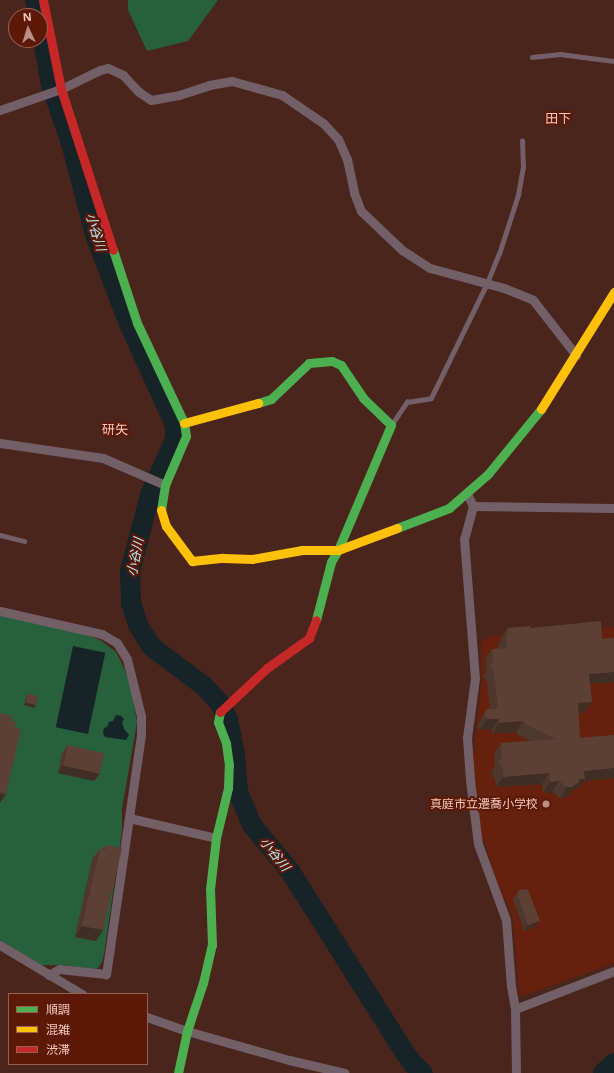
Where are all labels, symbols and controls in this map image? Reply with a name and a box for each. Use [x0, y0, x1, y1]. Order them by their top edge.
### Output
north arrow [8, 8, 48, 48]
text: N [22, 9, 32, 24]
district label: 田下 [545, 110, 571, 126]
water label: 小谷川 [83, 211, 109, 253]
district label: 研矢 [102, 421, 128, 437]
water label: 小谷川 [124, 536, 146, 578]
place label: 真庭市立遷喬小学校 [430, 797, 538, 811]
marker: 真庭市立遷喬小学校 [541, 799, 551, 809]
water label: 小谷川 [257, 834, 293, 874]
legend [8, 993, 148, 1065]
text: 順調 [46, 1001, 70, 1018]
text: 混雑 [46, 1021, 70, 1038]
text: 渋滞 [46, 1041, 70, 1058]

